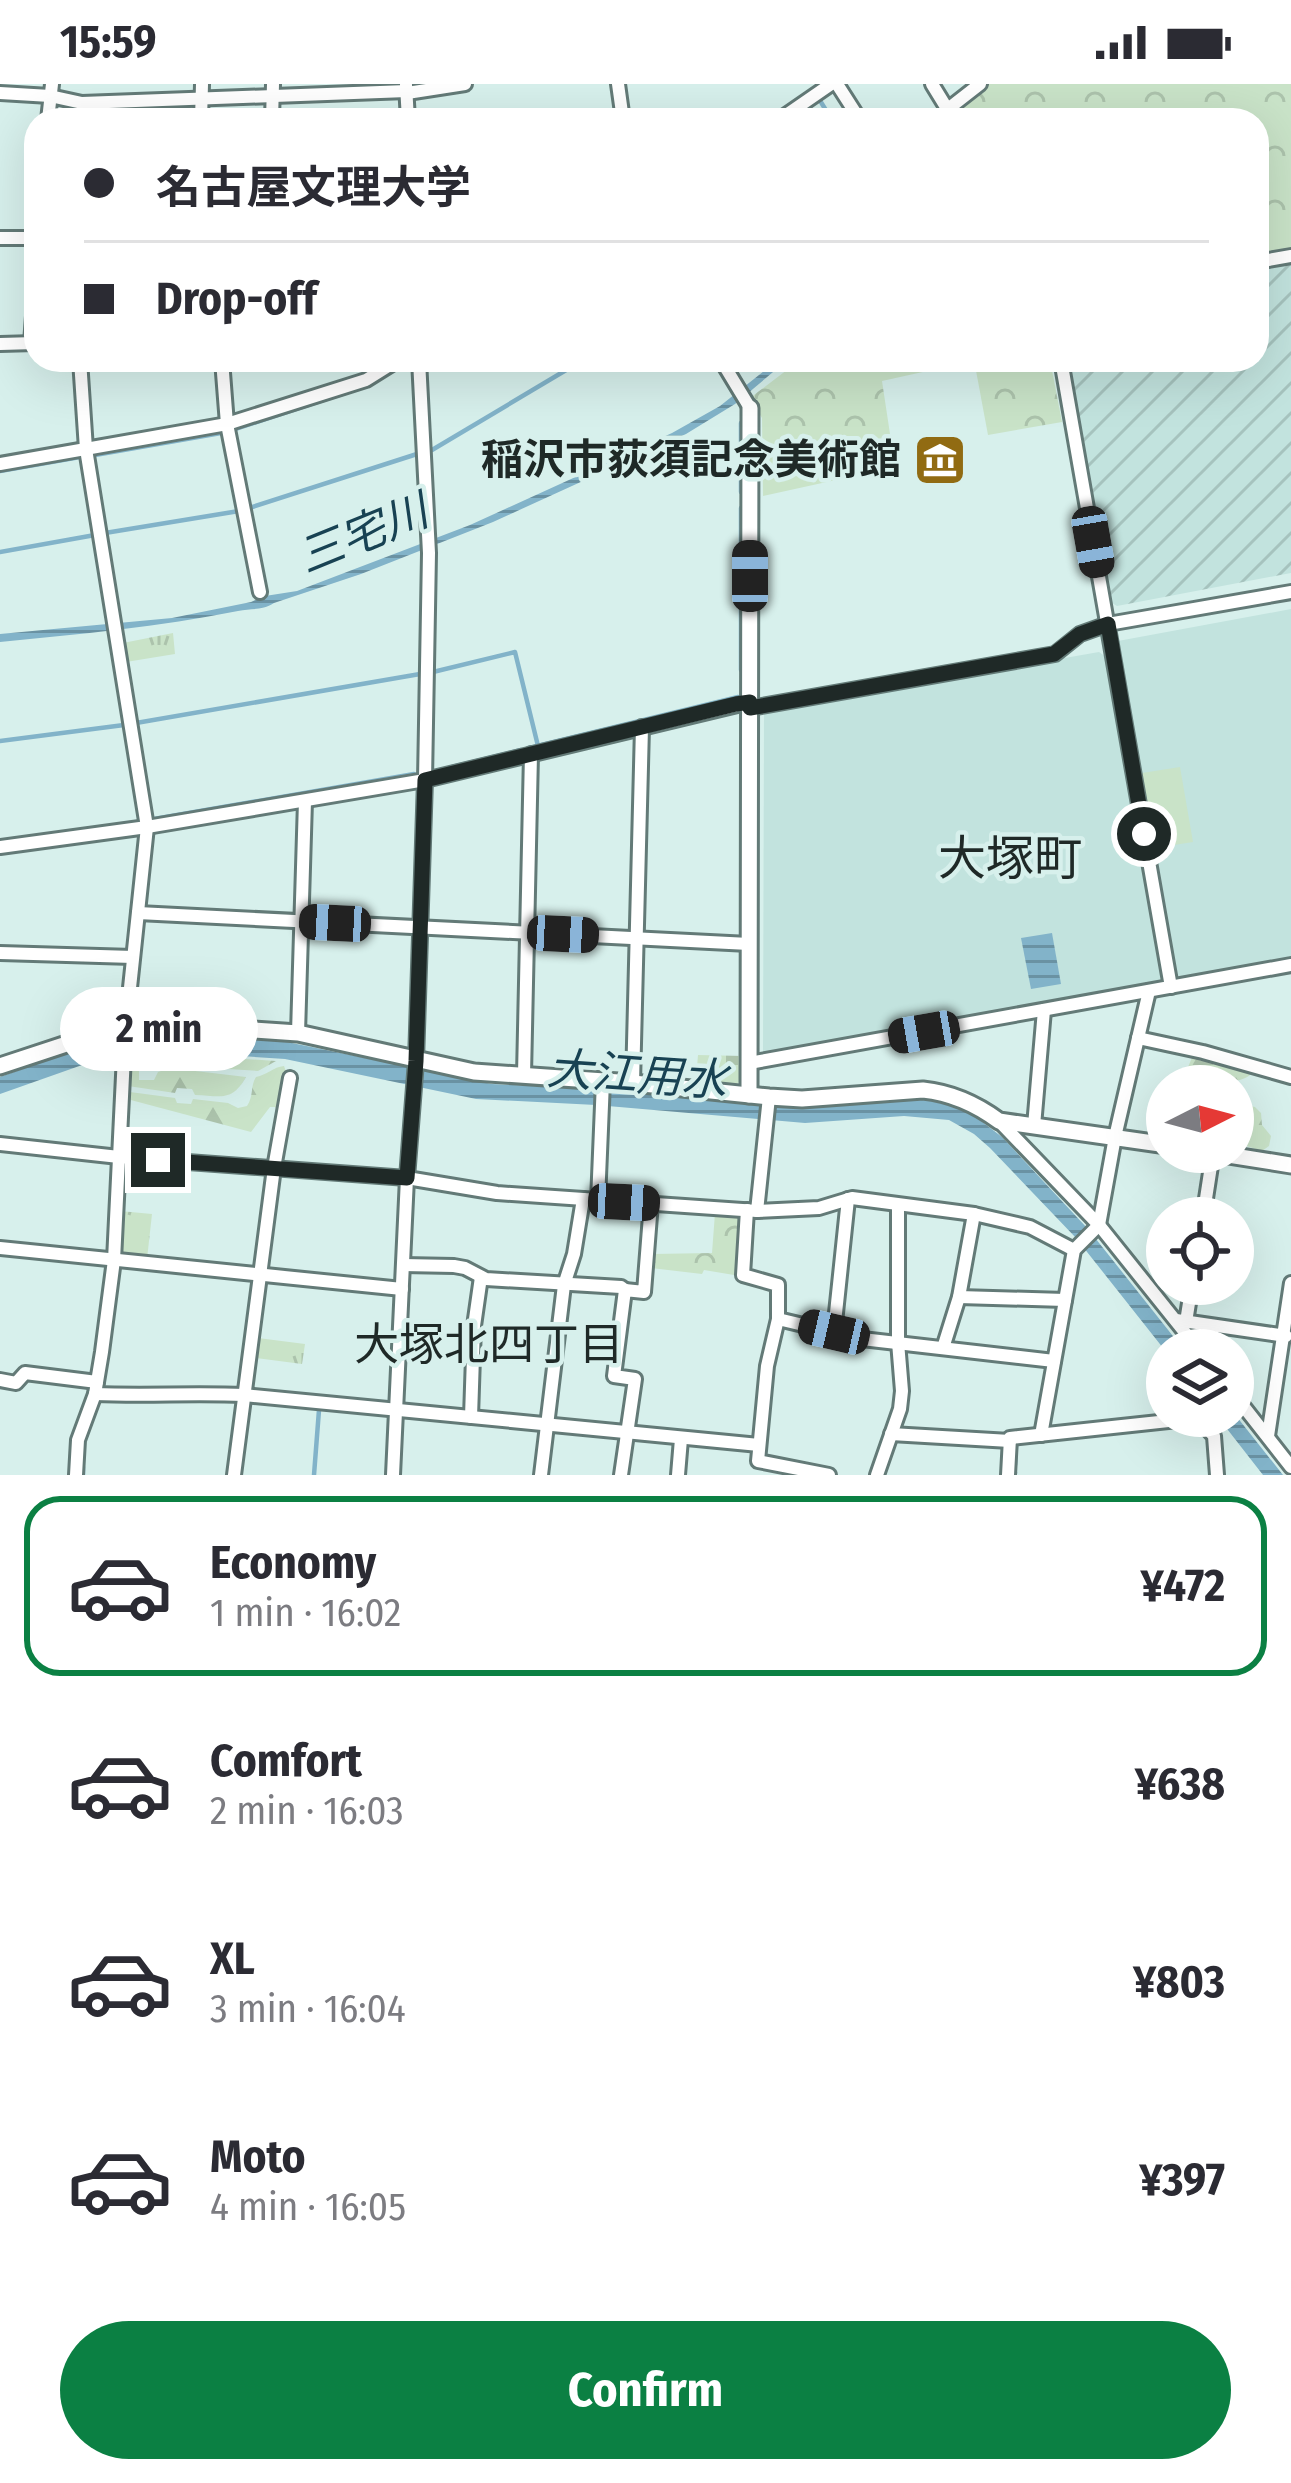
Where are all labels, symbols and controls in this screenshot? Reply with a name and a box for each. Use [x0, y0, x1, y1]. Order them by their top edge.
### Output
text: 15:59 [60, 15, 156, 69]
text: 名古屋文理大学 [156, 161, 471, 215]
text: Drop-off [156, 272, 317, 326]
museum icon: 稲沢市荻須記念美術館 [912, 432, 968, 488]
place label: 稲沢市荻須記念美術館 [481, 435, 901, 485]
water label: 三宅川 [290, 482, 439, 584]
car [1069, 503, 1117, 581]
car [732, 540, 768, 612]
route start [1117, 807, 1171, 861]
district label: 大塚町 [938, 830, 1082, 888]
car [298, 903, 372, 943]
car [526, 914, 600, 954]
callout: 2 min [59, 986, 257, 1070]
text: 2 min [116, 1006, 202, 1052]
car [885, 1008, 963, 1056]
water label: 大江用水 [545, 1042, 734, 1109]
north arrow [1146, 1065, 1254, 1173]
map controls [1146, 1065, 1254, 1437]
route end [131, 1133, 185, 1187]
car [587, 1182, 661, 1222]
button: locate [1146, 1197, 1254, 1305]
car [795, 1306, 873, 1358]
district label: 大塚北四丁目 [354, 1318, 624, 1372]
button: layers [1146, 1329, 1254, 1437]
icon: car [66, 1532, 174, 1640]
text: Economy [210, 1536, 376, 1590]
text: ¥472 [1141, 1559, 1225, 1613]
text: 1 min · 16:02 [210, 1590, 401, 1636]
icon: car [66, 1730, 174, 1838]
text: Comfort [210, 1734, 362, 1788]
text: ¥638 [1135, 1757, 1225, 1811]
text: 2 min · 16:03 [210, 1788, 404, 1834]
icon: car [66, 1928, 174, 2036]
text: XL [210, 1932, 255, 1986]
text: ¥803 [1133, 1955, 1225, 2009]
text: 3 min · 16:04 [210, 1986, 406, 2032]
icon: car [66, 2126, 174, 2234]
text: Moto [210, 2130, 306, 2184]
text: ¥397 [1139, 2153, 1225, 2207]
text: 4 min · 16:05 [210, 2184, 406, 2230]
button: Confirm [60, 2321, 1231, 2459]

